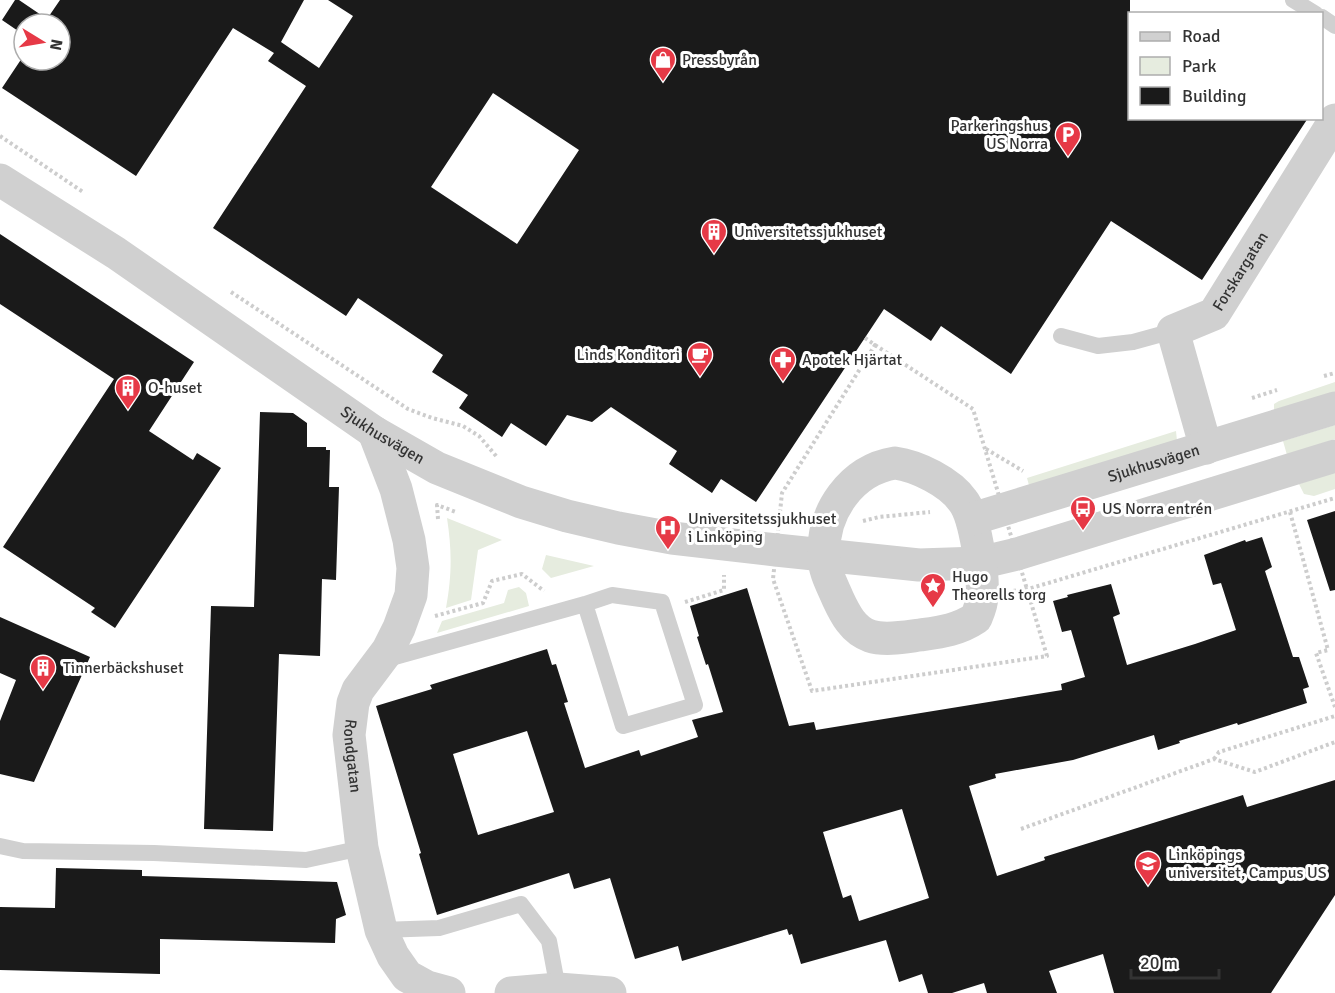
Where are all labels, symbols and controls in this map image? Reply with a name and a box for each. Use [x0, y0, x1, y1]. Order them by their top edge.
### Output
north arrow [12, 12, 72, 72]
legend [1128, 12, 1323, 120]
text: Road [1182, 25, 1221, 47]
text: N [45, 37, 67, 52]
shop icon: Pressbyrån [648, 45, 678, 83]
place label: Pressbyrån [682, 50, 757, 70]
text: Park [1182, 55, 1217, 77]
text: Building [1182, 85, 1246, 107]
place label: Parkeringshus US Norra [950, 116, 1048, 154]
parking icon: Parkeringshus US Norra [1053, 120, 1083, 158]
building icon: Universitetssjukhuset [699, 217, 729, 255]
place label: Universitetssjukhuset [734, 222, 883, 242]
street label: Forskargatan [1208, 228, 1273, 315]
cafe icon: Linds Konditori [685, 340, 715, 378]
place label: Linds Konditori [577, 345, 680, 365]
pharmacy icon: Apotek Hjärtat [768, 345, 798, 383]
place label: Apotek Hjärtat [802, 350, 903, 370]
building icon: O-huset [113, 373, 143, 411]
place label: O-huset [148, 378, 203, 398]
street label: Sjukhusvägen [337, 402, 428, 469]
street label: Sjukhusvägen [1105, 440, 1202, 487]
bus stop icon: US Norra entrén [1068, 494, 1098, 532]
place label: US Norra entrén [1102, 499, 1212, 519]
place label: Universitetssjukhuset i Linköping [688, 509, 837, 547]
hospital icon: Universitetssjukhuset i Linköping [653, 513, 683, 551]
place label: Hugo Theorells torg [952, 567, 1046, 605]
place icon: Hugo Theorells torg [918, 571, 948, 609]
building icon: Tinnerbäckshuset [28, 653, 58, 691]
place label: Tinnerbäckshuset [63, 658, 184, 678]
street label: Rondgatan [339, 718, 366, 794]
place label: Linköpings universitet, Campus US [1168, 845, 1327, 883]
school or university icon: Linköpings universitet, Campus US [1133, 849, 1163, 887]
scale bar [1131, 942, 1220, 980]
text: 20 m [1140, 952, 1178, 974]

